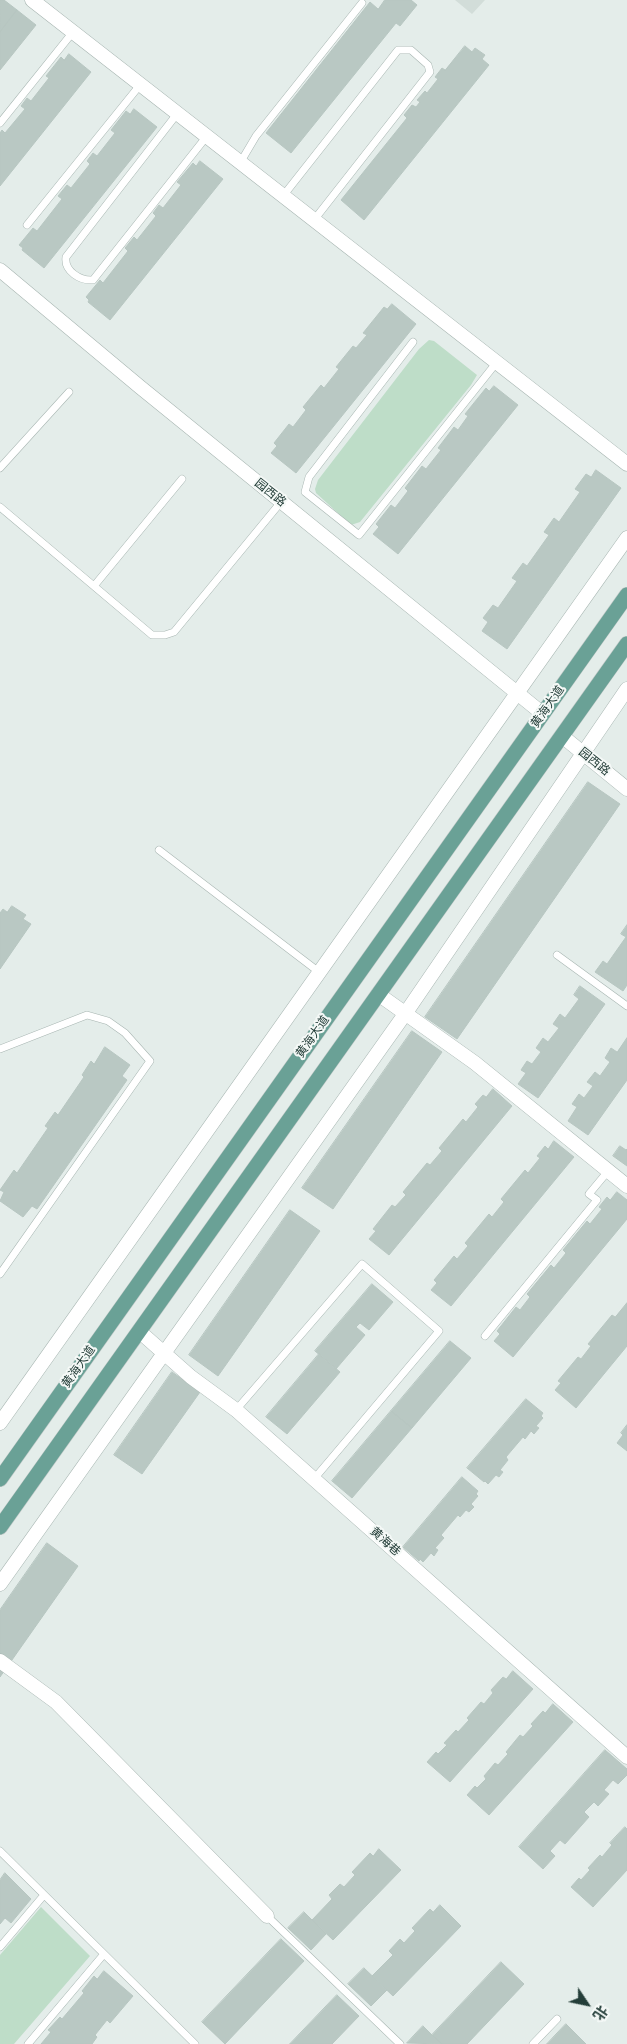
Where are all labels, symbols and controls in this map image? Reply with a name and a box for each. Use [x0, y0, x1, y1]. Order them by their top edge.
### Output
street label: 园西路 [251, 476, 289, 510]
street label: 黄海大道 [528, 683, 568, 731]
street label: 园西路 [575, 745, 613, 779]
street label: 黄海大道 [293, 1013, 333, 1061]
street label: 黄海大道 [59, 1343, 99, 1391]
street label: 黄海巷 [367, 1525, 403, 1559]
north arrow [562, 1979, 612, 2029]
text: 北 [589, 2002, 611, 2023]

